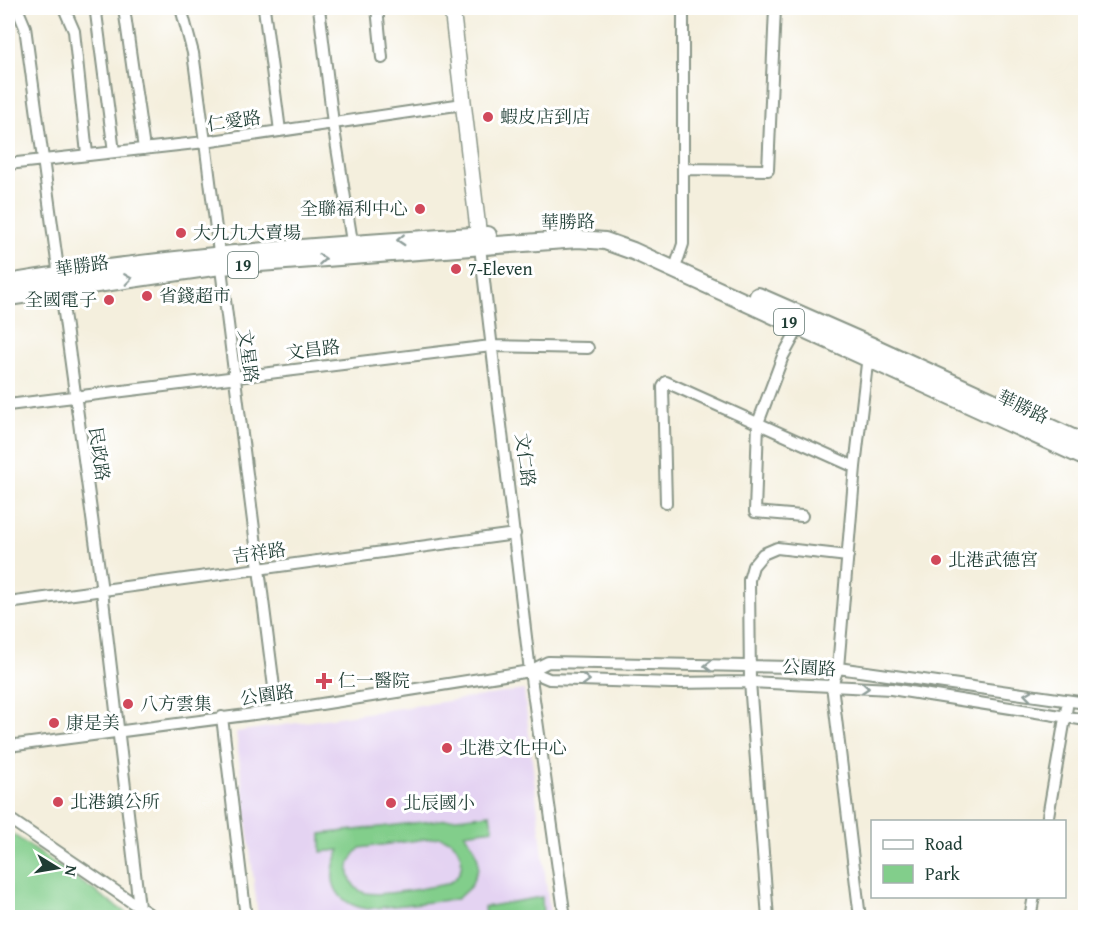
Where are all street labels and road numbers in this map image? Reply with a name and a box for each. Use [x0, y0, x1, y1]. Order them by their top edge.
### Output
street label: 仁愛路 [205, 103, 263, 138]
street label: 華勝路 [541, 208, 595, 235]
street label: 華勝路 [53, 248, 111, 283]
road number: 19 [228, 252, 258, 278]
road number: 19 [774, 309, 804, 335]
street label: 文星路 [232, 327, 265, 384]
street label: 文昌路 [284, 333, 341, 366]
street label: 華勝路 [993, 383, 1053, 430]
street label: 民政路 [82, 425, 117, 483]
street label: 文仁路 [509, 431, 542, 488]
street label: 吉祥路 [230, 535, 288, 570]
street label: 公園路 [781, 653, 837, 682]
street label: 公園路 [238, 677, 296, 712]

